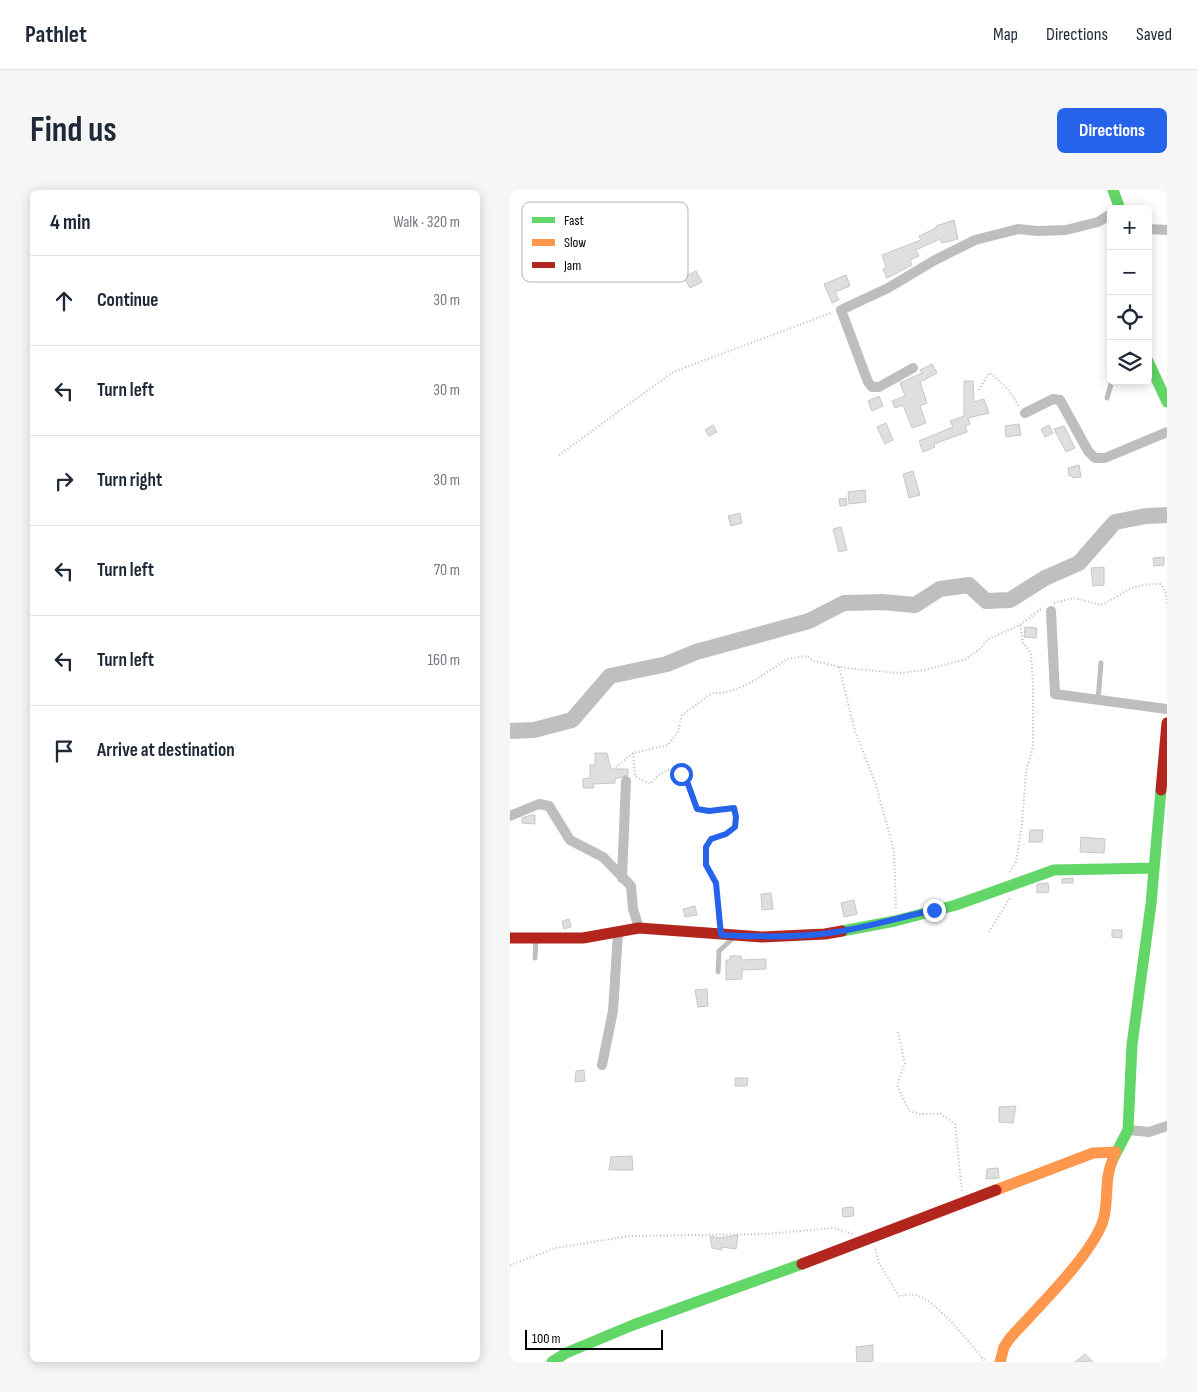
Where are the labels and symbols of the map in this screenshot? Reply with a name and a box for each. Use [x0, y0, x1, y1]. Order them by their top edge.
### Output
legend [522, 202, 688, 282]
text: Fast [564, 212, 584, 229]
text: Slow [564, 234, 586, 251]
text: Jam [563, 257, 581, 274]
route start [670, 763, 693, 786]
route end [923, 899, 946, 922]
scale bar [525, 1327, 662, 1350]

